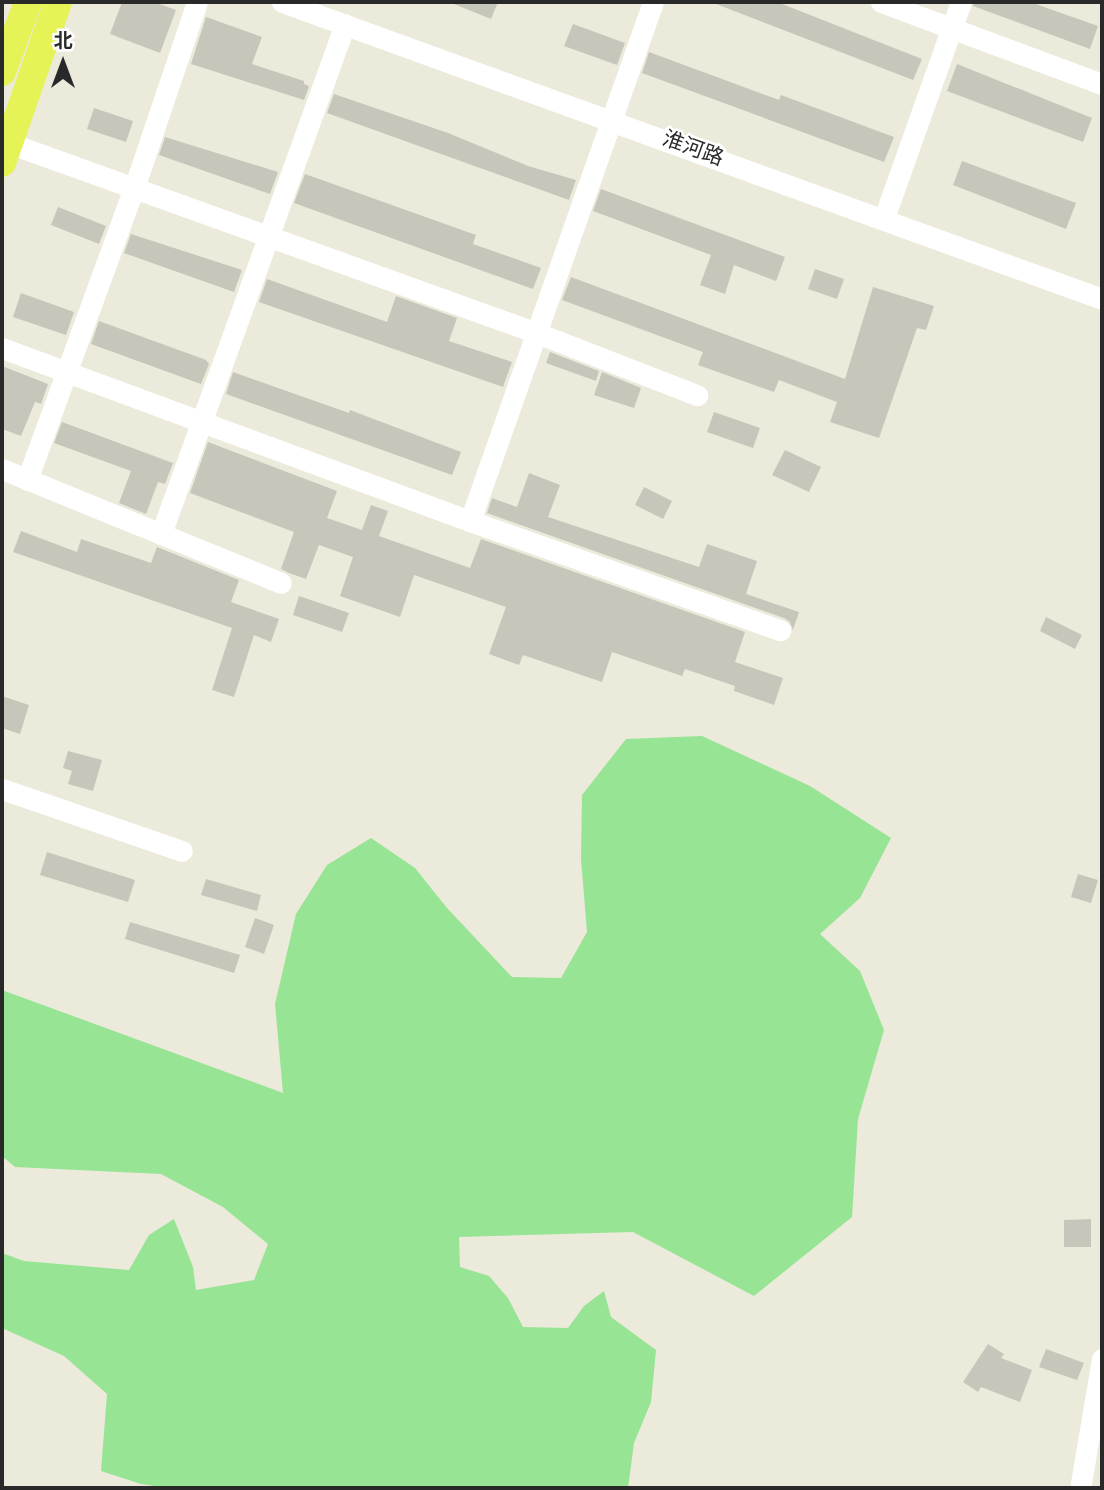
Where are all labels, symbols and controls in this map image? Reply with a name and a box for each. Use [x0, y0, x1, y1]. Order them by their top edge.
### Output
north arrow [28, 28, 98, 98]
text: 北 [53, 32, 73, 51]
street label: 淮河路 [659, 126, 727, 172]

